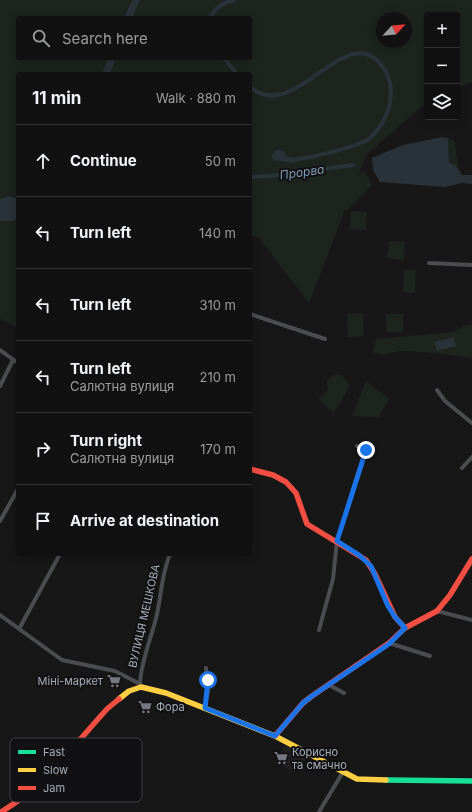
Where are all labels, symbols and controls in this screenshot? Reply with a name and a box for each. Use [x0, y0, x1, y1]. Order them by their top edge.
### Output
north arrow [376, 12, 412, 48]
map controls [424, 12, 460, 120]
button: + [424, 12, 460, 48]
search box [16, 16, 252, 60]
icon: search [30, 27, 52, 49]
text: Search here [62, 29, 148, 48]
button: − [424, 48, 460, 84]
button: layers [424, 84, 460, 120]
text: 11 min [32, 88, 81, 108]
text: Walk · 880 m [156, 90, 236, 106]
icon: ahead [32, 150, 54, 172]
text: Continue [70, 151, 137, 170]
text: 50 m [205, 153, 236, 169]
water label: Прорва [279, 161, 325, 183]
icon: left [32, 222, 54, 244]
text: Turn left [70, 223, 131, 242]
text: 140 m [199, 225, 236, 241]
icon: left [32, 294, 54, 316]
text: Turn left [70, 295, 131, 314]
text: 310 m [199, 297, 236, 313]
text: Turn left [70, 359, 131, 378]
icon: left [32, 366, 54, 388]
text: 210 m [200, 369, 236, 385]
text: Салютна вулиця [70, 378, 174, 394]
text: Turn right [70, 431, 142, 450]
icon: right [32, 438, 54, 460]
text: 170 m [200, 441, 236, 457]
route end [357, 441, 375, 459]
text: Салютна вулиця [70, 450, 174, 466]
icon: arrive [32, 510, 54, 532]
text: Arrive at destination [70, 511, 219, 530]
street label: ВУЛИЦЯ МЕШКОВА [125, 562, 163, 669]
route start [199, 671, 217, 689]
supermarket icon: Міні-маркет [106, 673, 122, 689]
place label: Міні-маркет [38, 674, 104, 688]
supermarket icon: Фора [137, 699, 153, 715]
place label: Фора [156, 700, 185, 714]
legend [10, 738, 142, 802]
text: Fast [43, 745, 65, 759]
place label: Корисно та смачно [292, 745, 347, 772]
supermarket icon: Корисно та смачно [273, 750, 289, 766]
text: Slow [43, 763, 68, 777]
text: Jam [43, 781, 65, 795]

